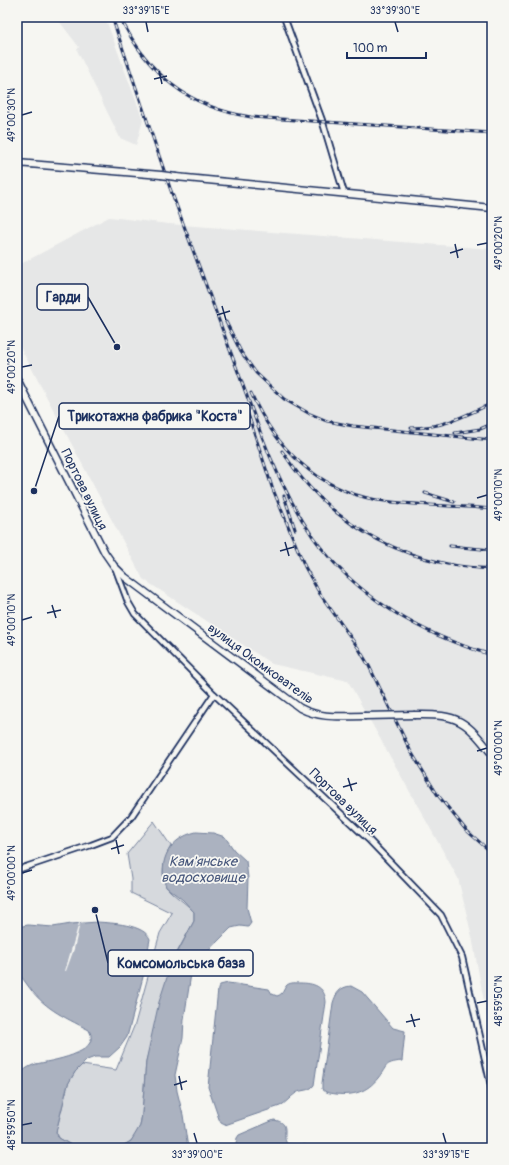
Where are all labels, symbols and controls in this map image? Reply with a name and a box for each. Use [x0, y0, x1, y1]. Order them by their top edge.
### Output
text: 33°39'15"E [123, 5, 169, 17]
text: 33°39'30"E [370, 5, 420, 17]
scale bar [347, 34, 426, 60]
text: 100 m [353, 41, 388, 56]
text: 49°00'30"N [6, 88, 18, 142]
text: 49°00'20"N [493, 216, 505, 270]
callout: Гарди [37, 284, 88, 310]
text: Гарди [46, 289, 81, 306]
text: 49°00'20"N [6, 340, 18, 394]
callout: Трикотажна фабрика "Коста" [59, 403, 250, 429]
text: Трикотажна фабрика "Коста" [66, 408, 243, 425]
street label: Портова вулиця [58, 446, 111, 533]
text: 49°00'10"N [493, 468, 505, 521]
text: 49°00'10"N [6, 593, 18, 646]
street label: вулиця Окомкователів [204, 620, 316, 708]
text: 49°00'00"N [493, 720, 505, 776]
street label: Портова вулиця [306, 765, 381, 838]
text: 49°00'00"N [6, 845, 18, 901]
water label: Кам'янське водосховище [161, 853, 247, 886]
callout: Комсомольська база [108, 950, 253, 976]
text: Комсомольська база [117, 955, 246, 972]
text: 48°59'50"N [493, 975, 505, 1026]
text: 48°59'50"N [6, 1099, 18, 1150]
text: 33°39'00"E [171, 1149, 223, 1161]
text: 33°39'15"E [423, 1149, 469, 1161]

